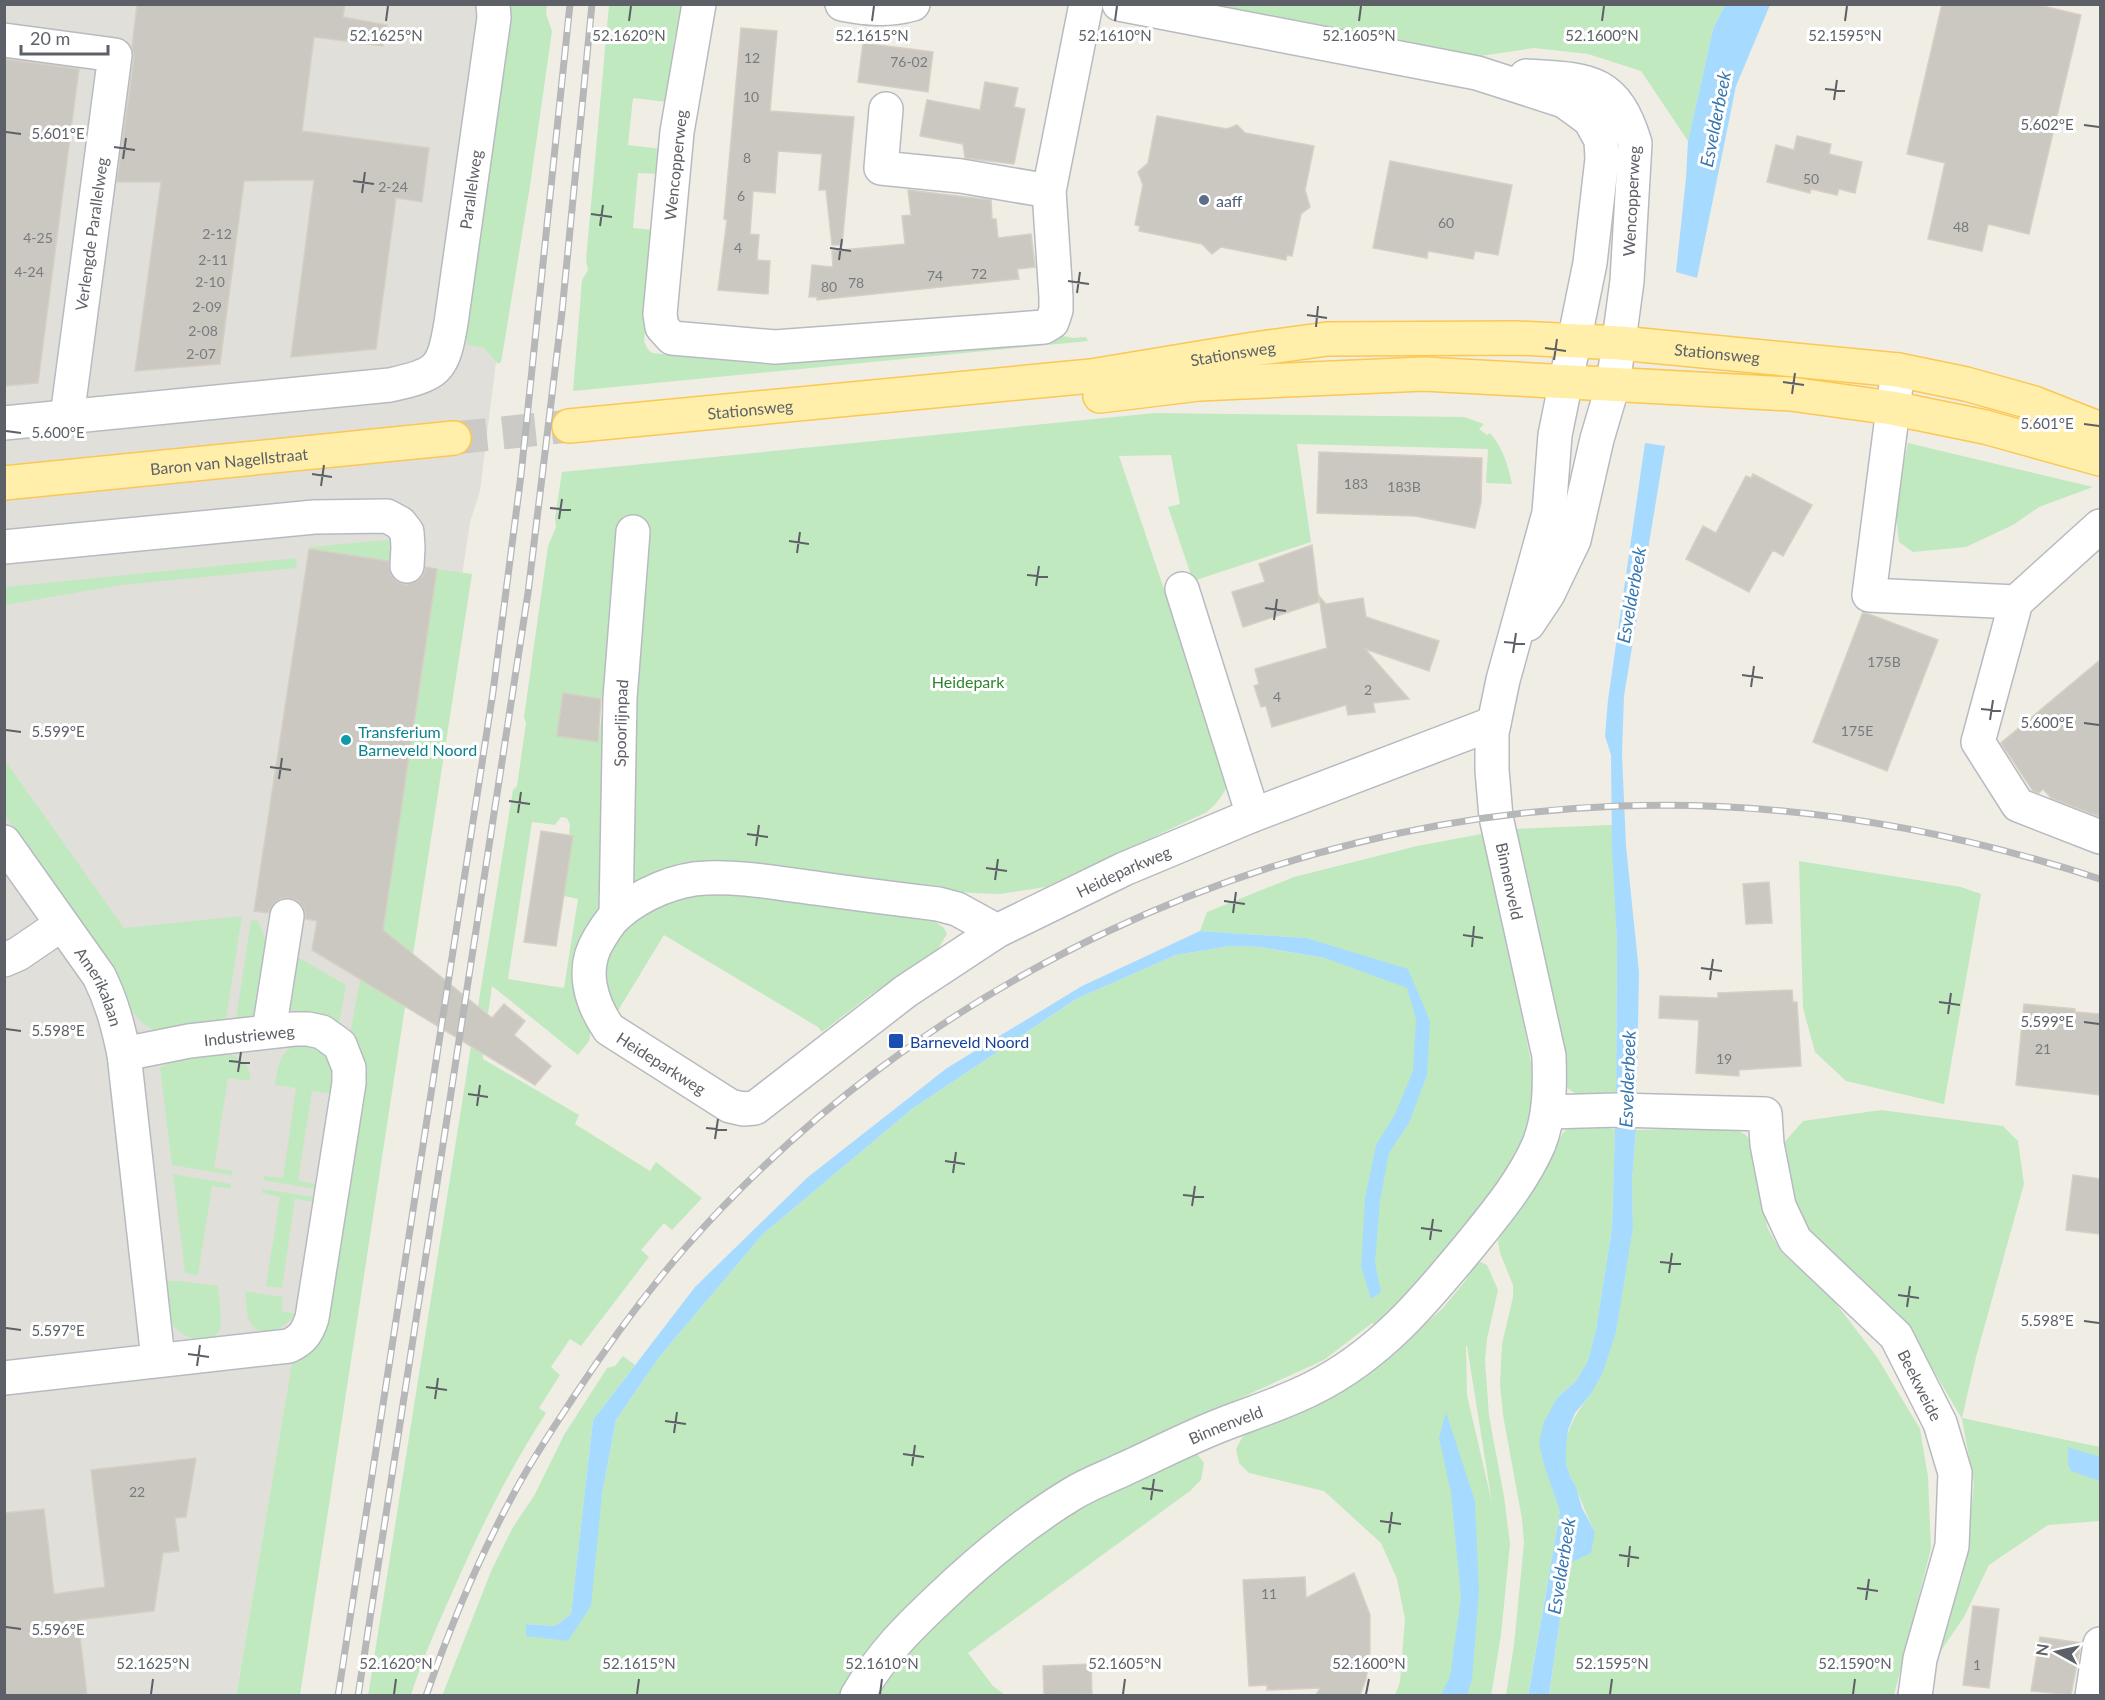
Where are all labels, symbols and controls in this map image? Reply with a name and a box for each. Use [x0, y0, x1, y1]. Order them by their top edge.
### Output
scale bar [21, 18, 108, 56]
text: 52.1625°N [349, 26, 423, 44]
text: 52.1620°N [592, 26, 666, 44]
text: 52.1615°N [835, 26, 909, 44]
text: 52.1610°N [1078, 26, 1152, 44]
text: 52.1605°N [1322, 26, 1396, 44]
text: 52.1600°N [1565, 26, 1639, 44]
text: 52.1595°N [1808, 26, 1882, 44]
text: 20 m [30, 27, 70, 49]
house number: 12 [744, 49, 760, 66]
house number: 76-02 [890, 53, 928, 70]
water label: Esvelderbeek [1695, 69, 1735, 169]
house number: 10 [743, 88, 759, 105]
street label: Wencopperweg [660, 109, 690, 221]
text: 5.602°E [2020, 115, 2074, 133]
text: 5.601°E [31, 124, 85, 142]
street label: Wencopperweg [1619, 145, 1643, 257]
street label: Parallelweg [455, 149, 485, 230]
house number: 8 [743, 149, 751, 166]
street label: Verlengde Parallelweg [71, 156, 111, 312]
house number: 50 [1803, 170, 1819, 187]
house number: 2-24 [378, 178, 408, 195]
house number: 6 [737, 187, 745, 204]
place label: aaff [1216, 191, 1243, 210]
marker: aaff [1197, 193, 1211, 207]
house number: 60 [1438, 214, 1454, 231]
house number: 48 [1953, 218, 1969, 235]
house number: 2-12 [202, 225, 232, 242]
house number: 4-25 [23, 229, 53, 246]
house number: 4 [734, 239, 742, 256]
house number: 2-11 [198, 251, 228, 268]
house number: 4-24 [14, 263, 44, 280]
house number: 72 [971, 265, 987, 282]
house number: 74 [927, 267, 943, 284]
house number: 2-10 [195, 273, 225, 290]
house number: 78 [848, 274, 864, 291]
house number: 80 [821, 278, 837, 295]
house number: 2-09 [192, 298, 222, 315]
house number: 2-08 [188, 322, 218, 339]
street label: Stationsweg [1189, 337, 1276, 369]
street label: Stationsweg [1673, 339, 1761, 366]
house number: 2-07 [186, 345, 216, 362]
street label: Stationsweg [706, 395, 794, 422]
text: 5.601°E [2020, 414, 2074, 432]
text: 5.600°E [31, 423, 85, 441]
street label: Baron van Nagellstraat [149, 443, 309, 478]
house number: 183 [1344, 475, 1368, 492]
house number: 183B [1387, 478, 1421, 495]
water label: Esvelderbeek [1612, 545, 1650, 645]
house number: 175B [1867, 653, 1901, 670]
park label: Heidepark [932, 672, 1005, 691]
street label: Spoorlijnpad [609, 678, 631, 767]
house number: 2 [1364, 681, 1372, 698]
house number: 4 [1273, 688, 1281, 705]
text: 5.600°E [2020, 713, 2074, 731]
text: 5.599°E [31, 722, 85, 740]
place label: Transferium Barneveld Noord [358, 722, 477, 759]
house number: 175E [1841, 722, 1873, 739]
marker: Transferium Barneveld Noord [339, 733, 353, 747]
street label: Heideparkweg [1073, 841, 1173, 901]
street label: Binnenveld [1493, 841, 1527, 921]
street label: Amerikalaan [72, 943, 127, 1028]
text: 5.599°E [2020, 1012, 2074, 1030]
text: 5.598°E [31, 1021, 85, 1039]
street label: Industrieweg [203, 1021, 295, 1049]
street label: Heideparkweg [614, 1027, 710, 1098]
water label: Esvelderbeek [1614, 1030, 1640, 1128]
marker: Barneveld Noord [887, 1032, 905, 1050]
place label: Barneveld Noord [910, 1032, 1029, 1051]
house number: 21 [2035, 1040, 2051, 1057]
house number: 19 [1716, 1050, 1732, 1067]
text: 5.598°E [2020, 1311, 2074, 1329]
text: 5.597°E [31, 1321, 85, 1339]
street label: Beekweide [1895, 1346, 1947, 1424]
street label: Binnenveld [1185, 1401, 1265, 1447]
house number: 22 [129, 1483, 145, 1500]
water label: Esvelderbeek [1543, 1516, 1580, 1616]
house number: 11 [1261, 1585, 1277, 1602]
text: 5.596°E [31, 1620, 85, 1638]
north arrow [2027, 1622, 2087, 1682]
text: N [2031, 1642, 2052, 1657]
text: 52.1625°N [116, 1654, 190, 1672]
text: 52.1620°N [359, 1654, 433, 1672]
text: 52.1615°N [602, 1654, 676, 1672]
text: 52.1610°N [845, 1654, 919, 1672]
text: 52.1605°N [1088, 1654, 1162, 1672]
text: 52.1600°N [1332, 1654, 1406, 1672]
text: 52.1595°N [1575, 1654, 1649, 1672]
text: 52.1590°N [1818, 1654, 1892, 1672]
house number: 1 [1973, 1656, 1981, 1673]

